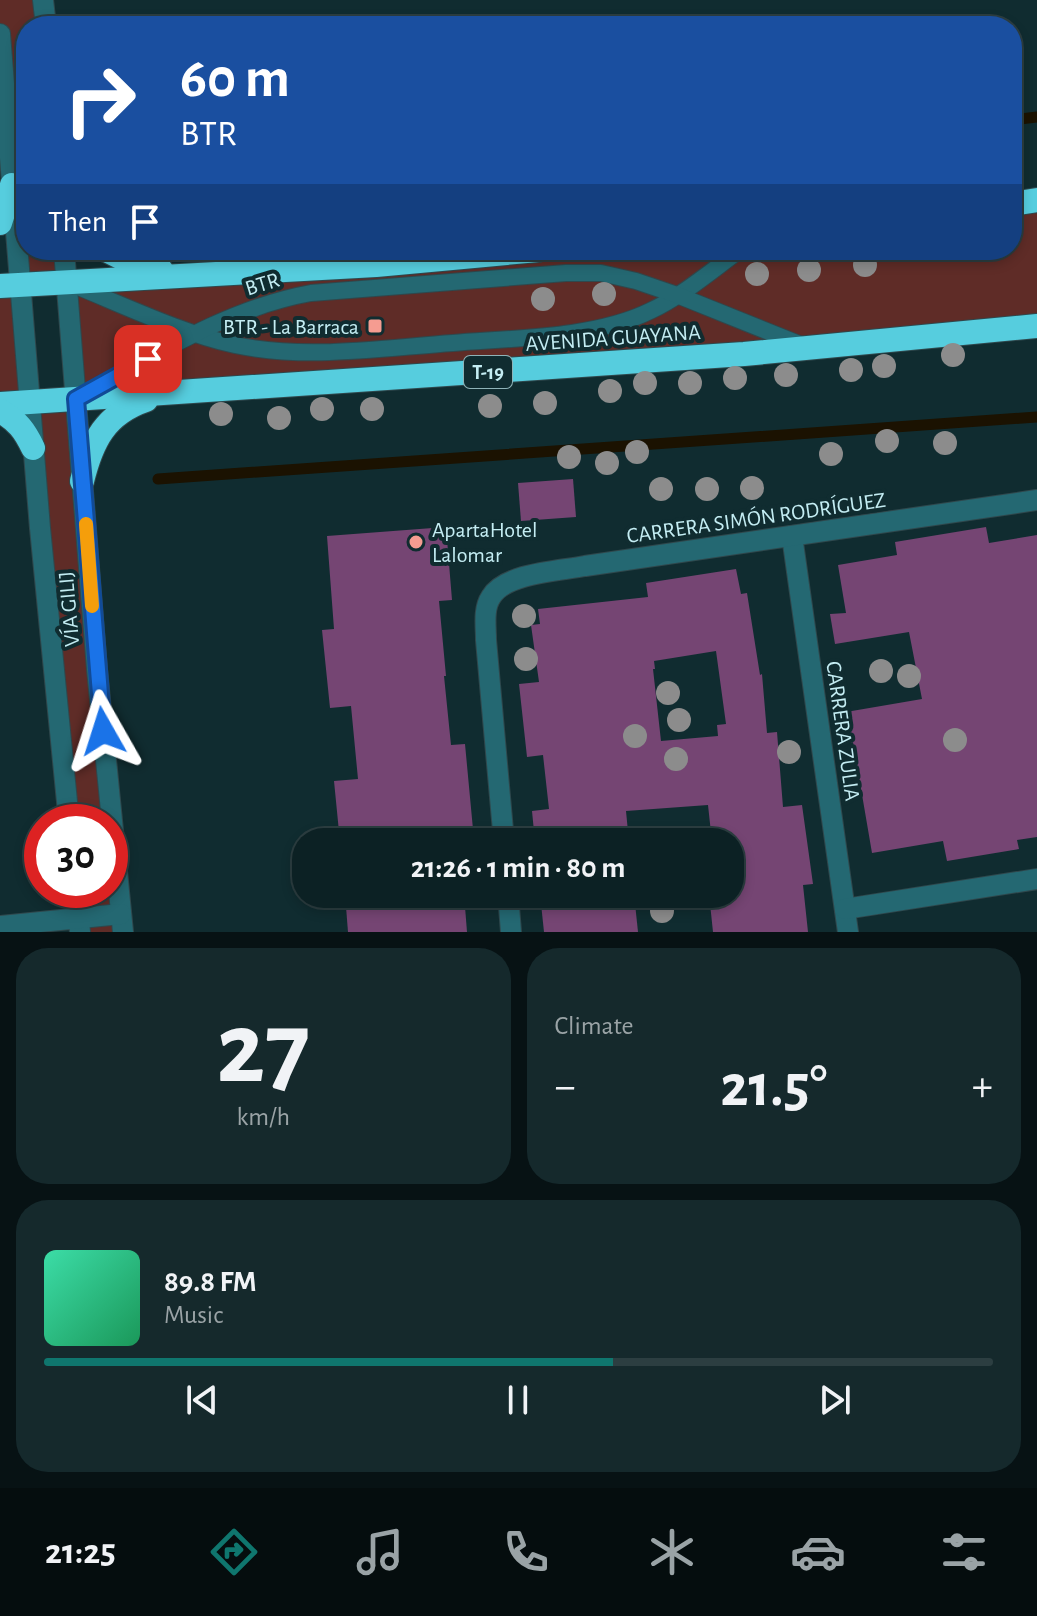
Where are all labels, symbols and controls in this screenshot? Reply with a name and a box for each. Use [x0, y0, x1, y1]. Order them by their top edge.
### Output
icon: right [48, 48, 152, 152]
text: 60 m [180, 51, 290, 107]
text: BTR [180, 116, 237, 152]
icon: arrive [123, 200, 167, 244]
text: Then [48, 207, 107, 237]
street label: BTR [242, 268, 282, 300]
place label: BTR - La Barraca [223, 316, 359, 338]
marker: BTR - La Barraca [366, 317, 384, 335]
street label: AVENIDA GUAYANA [525, 321, 702, 355]
pin [114, 325, 182, 393]
icon: arrive [126, 337, 170, 381]
road number: T-19 [464, 356, 512, 388]
street label: CARRERA SIMÓN RODRÍGUEZ [625, 488, 887, 547]
place label: ApartaHotel Lalomar [432, 519, 537, 566]
marker: ApartaHotel Lalomar [407, 533, 425, 551]
street label: VÍA GILIJ [54, 570, 83, 648]
street label: CARRERA ZULIA [822, 660, 864, 803]
position arrow [61, 689, 145, 773]
speed limit sign: 30 [24, 804, 128, 908]
text: 21:26 · 1 min · 80 m [411, 853, 625, 883]
text: 27 [216, 998, 310, 1102]
text: Climate [555, 1013, 633, 1039]
text: 21.5° [720, 1057, 827, 1117]
text: − [555, 1065, 576, 1109]
text: + [972, 1065, 993, 1109]
text: km/h [236, 1104, 290, 1130]
text: 89.8 FM [164, 1267, 257, 1297]
text: Music [164, 1302, 223, 1328]
icon: previous [180, 1378, 224, 1422]
icon: pause [496, 1378, 540, 1422]
icon: next [813, 1378, 857, 1422]
icon: directions [206, 1524, 262, 1580]
icon: music [352, 1524, 408, 1580]
icon: phone [498, 1524, 554, 1580]
icon: climate [644, 1524, 700, 1580]
icon: car [790, 1524, 846, 1580]
icon: filters [936, 1524, 992, 1580]
text: 21:25 [45, 1534, 116, 1570]

